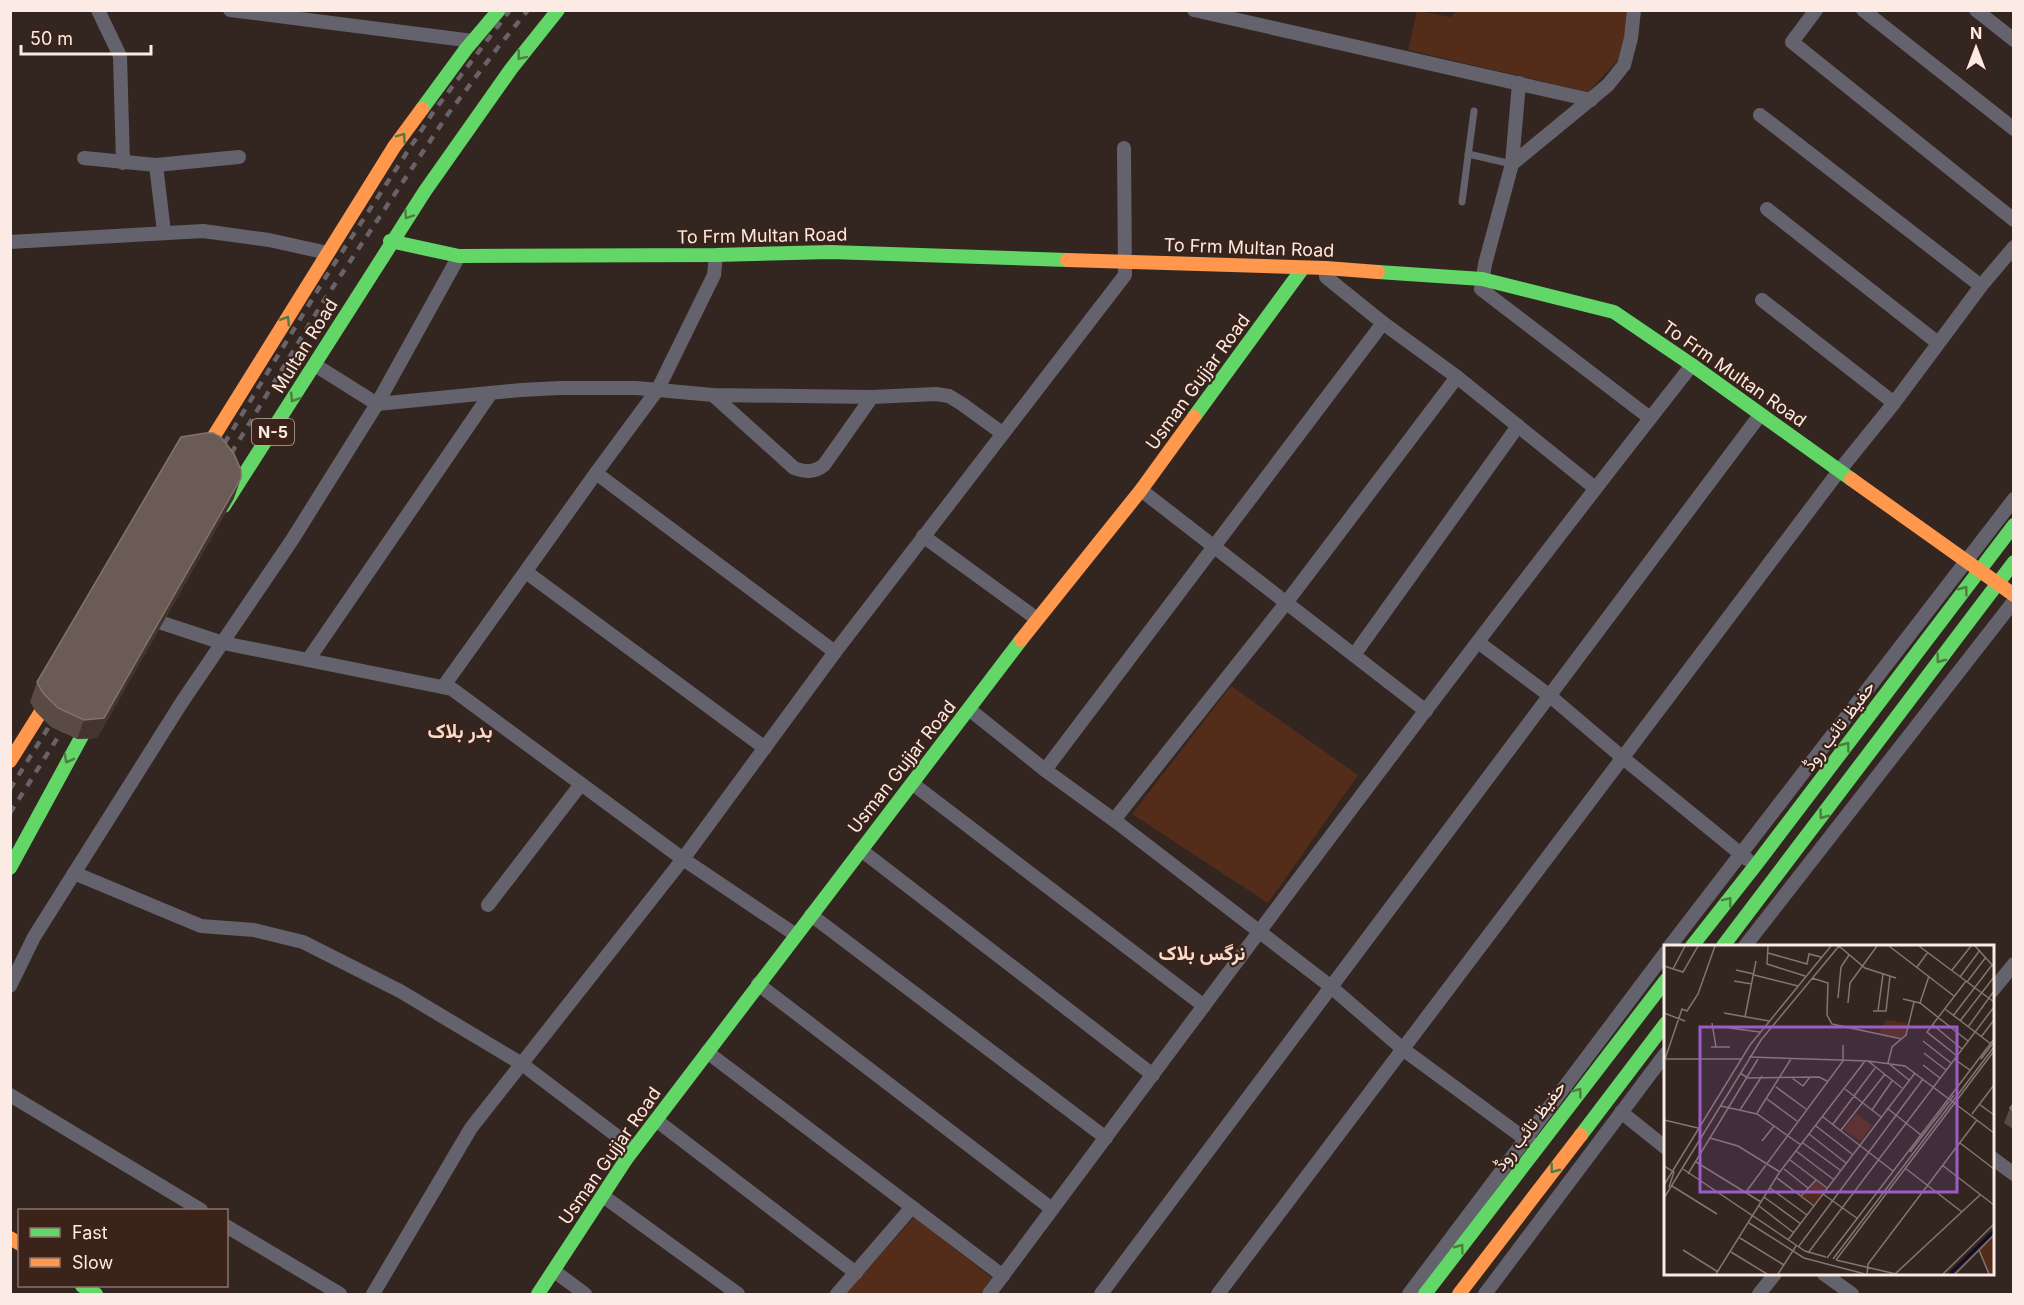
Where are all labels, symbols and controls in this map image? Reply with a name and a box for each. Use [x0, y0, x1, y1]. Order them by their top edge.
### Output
scale bar [21, 18, 152, 56]
north arrow [1946, 18, 2006, 78]
text: N [1970, 23, 1982, 43]
text: 50 m [30, 28, 73, 49]
one-way arrow [518, 49, 529, 60]
one-way arrow [394, 133, 405, 144]
one-way arrow [404, 208, 415, 219]
street label: To Frm Multan Road [676, 224, 848, 247]
street label: To Frm Multan Road [1163, 234, 1335, 261]
street label: Multan Road [267, 295, 342, 397]
street label: Usman Gujjar Road [1141, 310, 1254, 454]
one-way arrow [279, 316, 291, 326]
street label: To Frm Multan Road [1658, 316, 1810, 431]
one-way arrow [290, 391, 301, 402]
road number: N-5 [252, 419, 294, 445]
one-way arrow [1957, 586, 1968, 597]
one-way arrow [1937, 653, 1948, 664]
street label: حفیظ تائب روڈ [1798, 677, 1880, 775]
street label: Usman Gujjar Road [843, 696, 960, 837]
district label: بدر بلاک [427, 719, 493, 744]
one-way arrow [1839, 741, 1850, 752]
one-way arrow [64, 753, 75, 763]
one-way arrow [1819, 808, 1830, 819]
one-way arrow [1720, 896, 1731, 907]
district label: نرگس بلاک [1159, 941, 1246, 966]
inset map [1664, 945, 1994, 1275]
street label: حفیظ تائب روڈ [1489, 1077, 1571, 1175]
street label: Usman Gujjar Road [554, 1083, 665, 1228]
one-way arrow [1571, 1088, 1582, 1099]
one-way arrow [1550, 1163, 1561, 1174]
legend [18, 1209, 228, 1287]
text: Fast [72, 1222, 108, 1243]
one-way arrow [1453, 1243, 1464, 1254]
text: Slow [72, 1252, 113, 1273]

